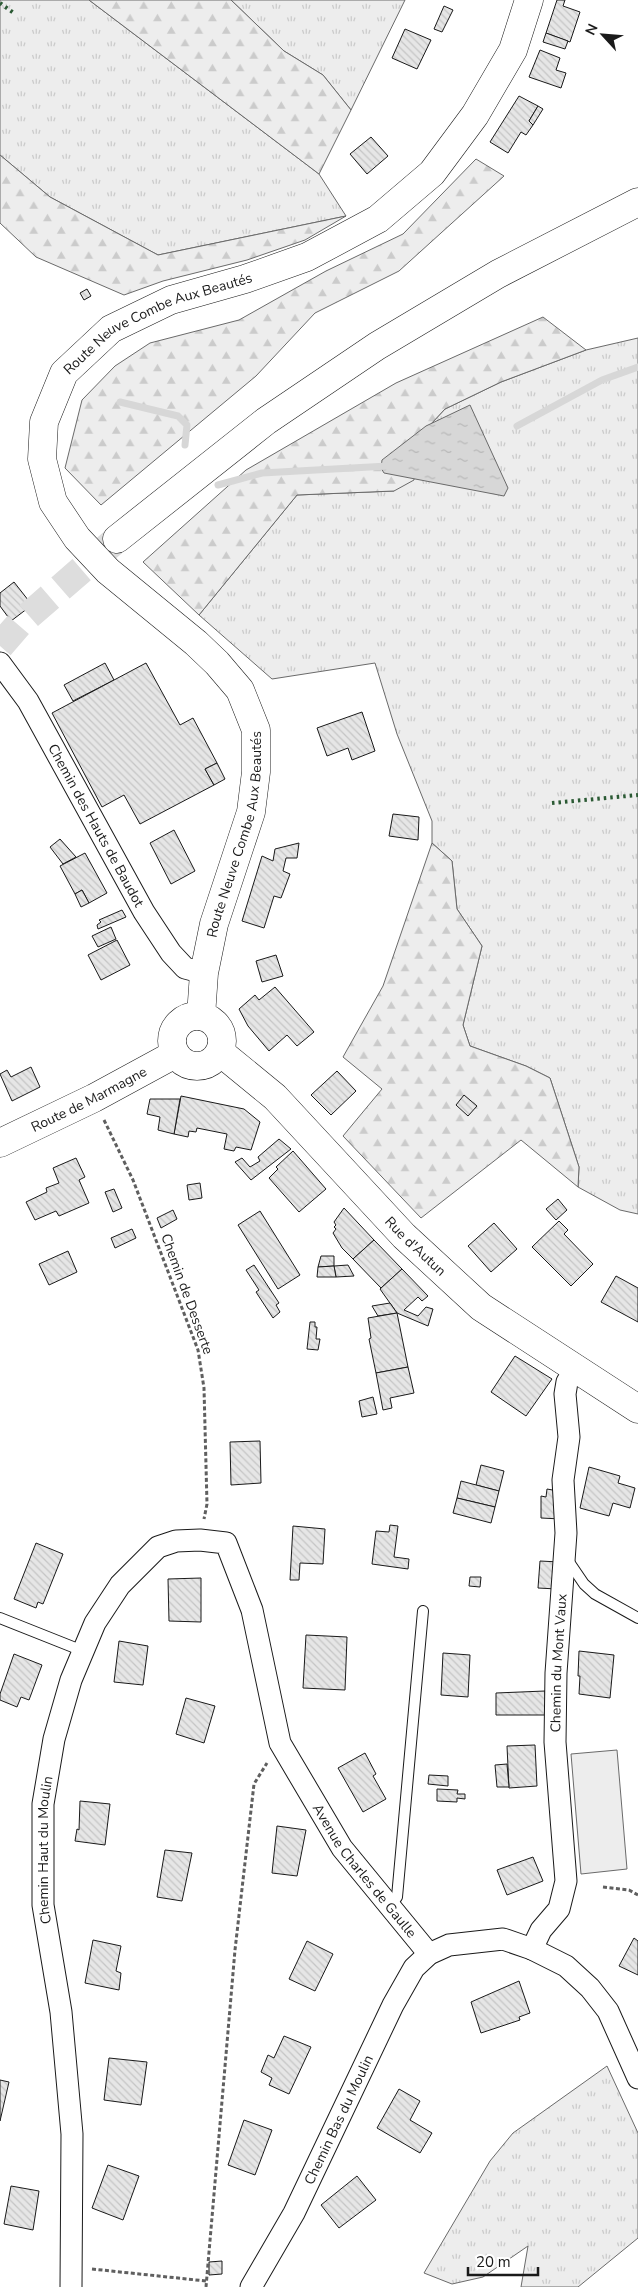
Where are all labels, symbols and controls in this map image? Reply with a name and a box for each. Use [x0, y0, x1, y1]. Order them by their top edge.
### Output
north arrow [578, 10, 628, 60]
text: N [581, 21, 603, 38]
street label: Route Neuve Combe Aux Beautés [59, 268, 255, 379]
street label: Route Neuve Combe Aux Beautés [202, 731, 266, 939]
street label: Chemin des Hauts de Baudot [44, 740, 149, 910]
street label: Route de Marmagne [28, 1062, 150, 1136]
street label: Rue d'Autun [381, 1212, 450, 1280]
street label: Chemin de Desserte [156, 1231, 218, 1357]
street label: Chemin du Mont Vaux [546, 1592, 571, 1733]
street label: Chemin Haut du Moulin [33, 1774, 57, 1926]
street label: Avenue Charles de Gaulle [308, 1800, 421, 1942]
street label: Chemin Bas du Moulin [299, 2052, 377, 2188]
scale bar [468, 2244, 538, 2276]
text: 20 m [476, 2252, 511, 2272]

